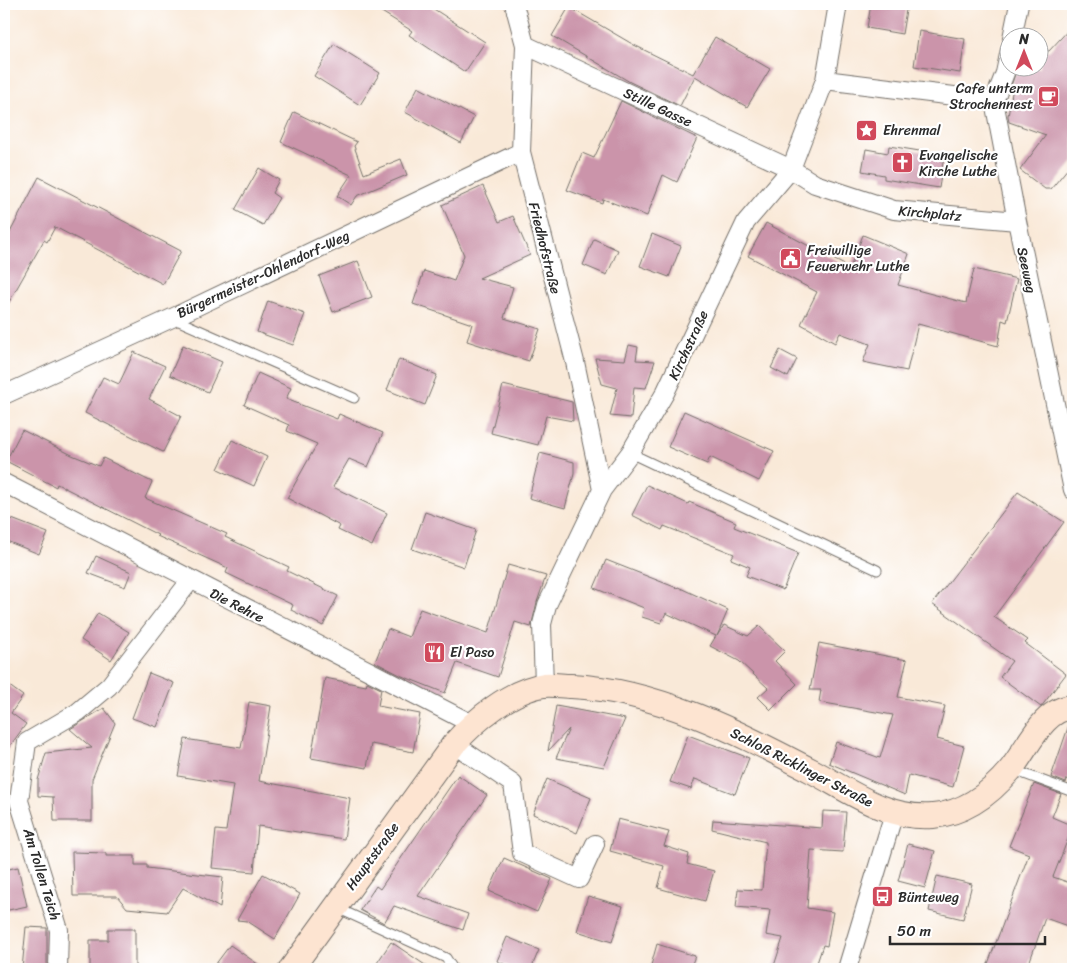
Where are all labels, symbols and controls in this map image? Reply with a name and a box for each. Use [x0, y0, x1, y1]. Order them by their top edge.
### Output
text: N [1018, 27, 1029, 52]
north arrow [1000, 28, 1050, 78]
place label: Cafe unterm Strochennest [949, 76, 1033, 117]
street label: Stille Gasse [619, 81, 696, 134]
cafe icon: Cafe unterm Strochennest [1037, 84, 1061, 108]
place icon: Ehrenmal [855, 118, 879, 142]
place label: Ehrenmal [883, 118, 941, 143]
place label: Evangelische Kirche Luthe [919, 143, 998, 184]
church icon: Evangelische Kirche Luthe [891, 151, 915, 175]
street label: Kirchplatz [897, 198, 963, 229]
street label: Friedhofstraße [521, 200, 568, 297]
street label: Bürgermeister-Ohlendorf-Weg [173, 223, 354, 326]
place label: Freiwillige Feuerwehr Luthe [807, 238, 910, 279]
street label: Seeweg [1009, 245, 1044, 296]
public building icon: Freiwillige Feuerwehr Luthe [779, 246, 803, 270]
street label: Kirchstraße [661, 306, 716, 384]
street label: Die Rehre [205, 581, 269, 630]
restaurant icon: El Paso [422, 640, 446, 664]
place label: El Paso [450, 640, 494, 665]
street label: Schloß Ricklinger Straße [726, 721, 878, 814]
street label: Hauptstraße [339, 817, 406, 896]
street label: Am Tollen Teich [15, 824, 67, 923]
bus stop icon: Bünteweg [870, 885, 894, 909]
place label: Bünteweg [898, 885, 959, 910]
scale bar [890, 913, 1044, 945]
text: 50 m [897, 918, 932, 944]

